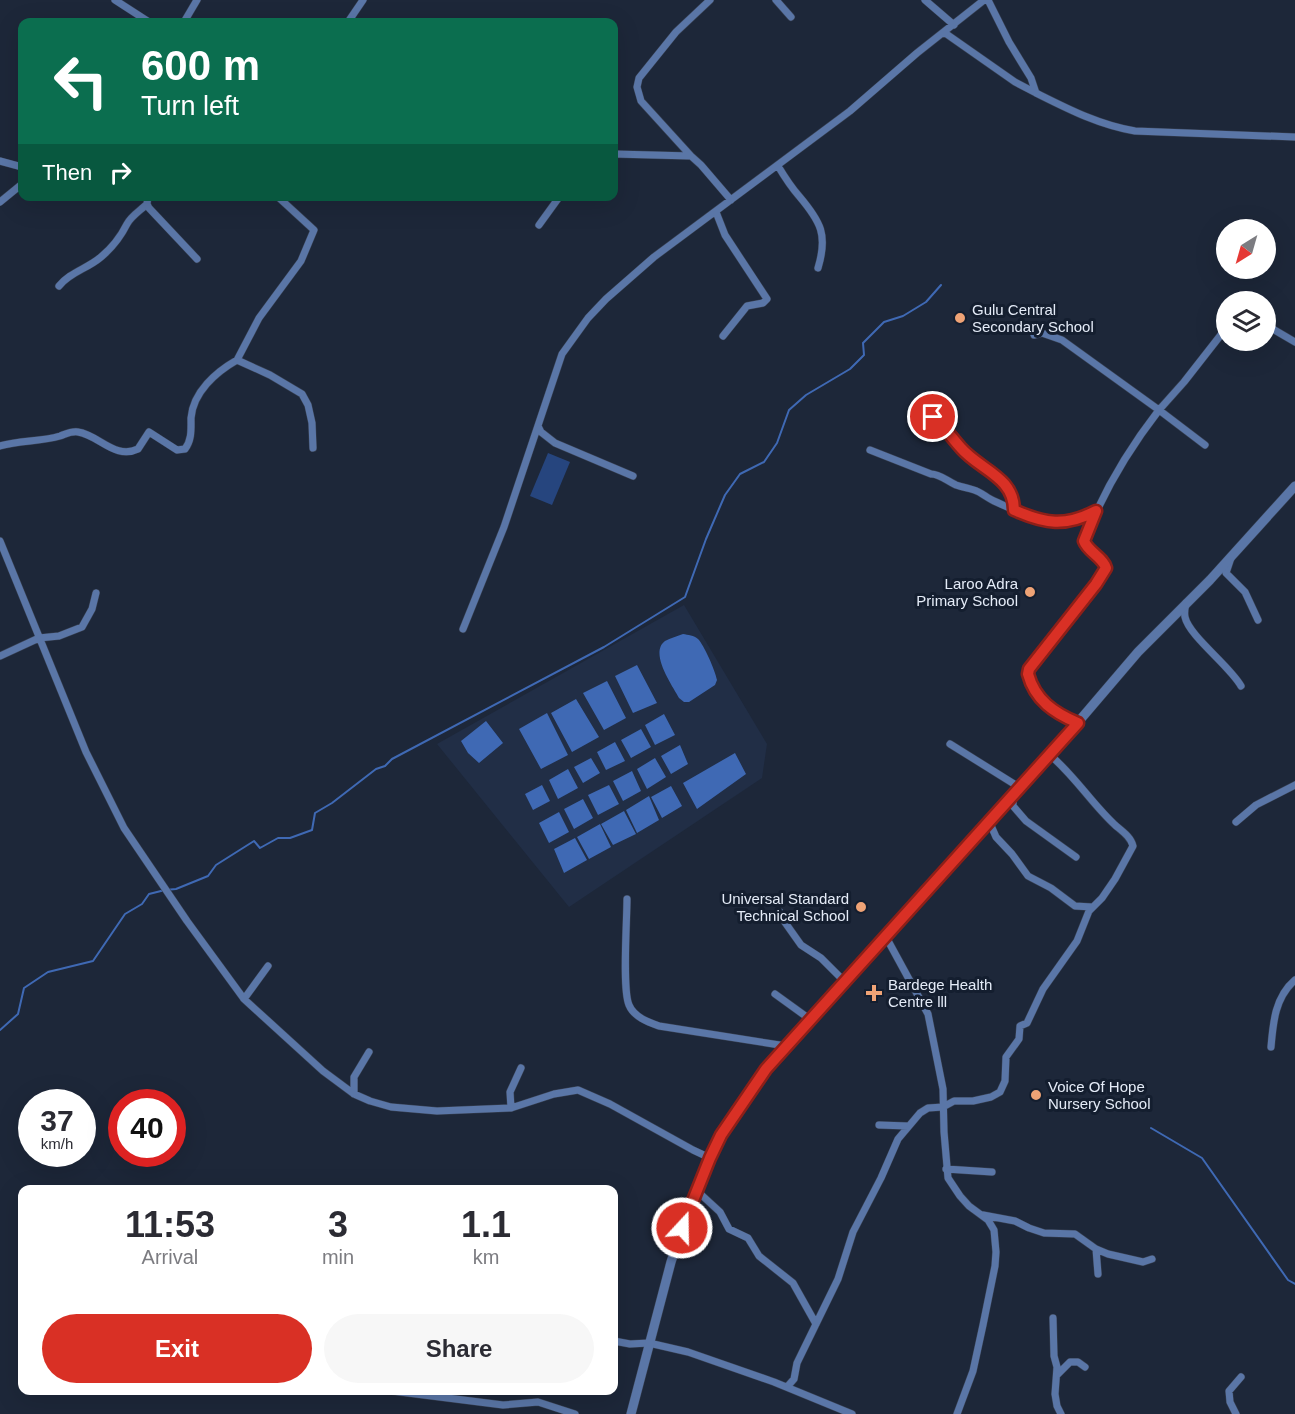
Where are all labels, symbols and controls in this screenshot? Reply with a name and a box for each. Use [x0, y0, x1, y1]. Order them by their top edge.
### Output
icon: left [42, 42, 120, 120]
text: 600 m [141, 42, 260, 89]
text: Turn left [141, 91, 239, 121]
icon: right [104, 156, 137, 189]
text: Then [42, 160, 92, 185]
north arrow [1216, 219, 1276, 279]
map controls [1216, 219, 1276, 351]
button: layers [1216, 291, 1276, 351]
place label: Gulu Central Secondary School [972, 301, 1094, 335]
marker: Gulu Central Secondary School [953, 311, 967, 325]
pin [907, 391, 958, 442]
icon: arrive [916, 400, 949, 433]
place label: Laroo Adra Primary School [916, 575, 1019, 609]
marker: Laroo Adra Primary School [1023, 585, 1037, 599]
place label: Universal Standard Technical School [721, 890, 849, 924]
marker: Universal Standard Technical School [854, 900, 868, 914]
place label: Bardege Health Centre lll [888, 976, 992, 1010]
marker: Bardege Health Centre lll [865, 984, 883, 1002]
place label: Voice Of Hope Nursery School [1048, 1078, 1151, 1112]
marker: Voice Of Hope Nursery School [1029, 1088, 1043, 1102]
speed limit sign: 40 [108, 1089, 186, 1167]
text: 37 [40, 1104, 74, 1137]
text: km/h [41, 1135, 73, 1152]
position arrow [650, 1196, 714, 1260]
text: 11:53 [125, 1204, 215, 1245]
text: 3 [328, 1204, 348, 1245]
text: 1.1 [461, 1204, 511, 1245]
text: Arrival [142, 1246, 198, 1268]
text: min [322, 1246, 354, 1268]
text: km [473, 1246, 499, 1268]
button: Exit [42, 1314, 312, 1383]
button: Share [324, 1314, 594, 1383]

